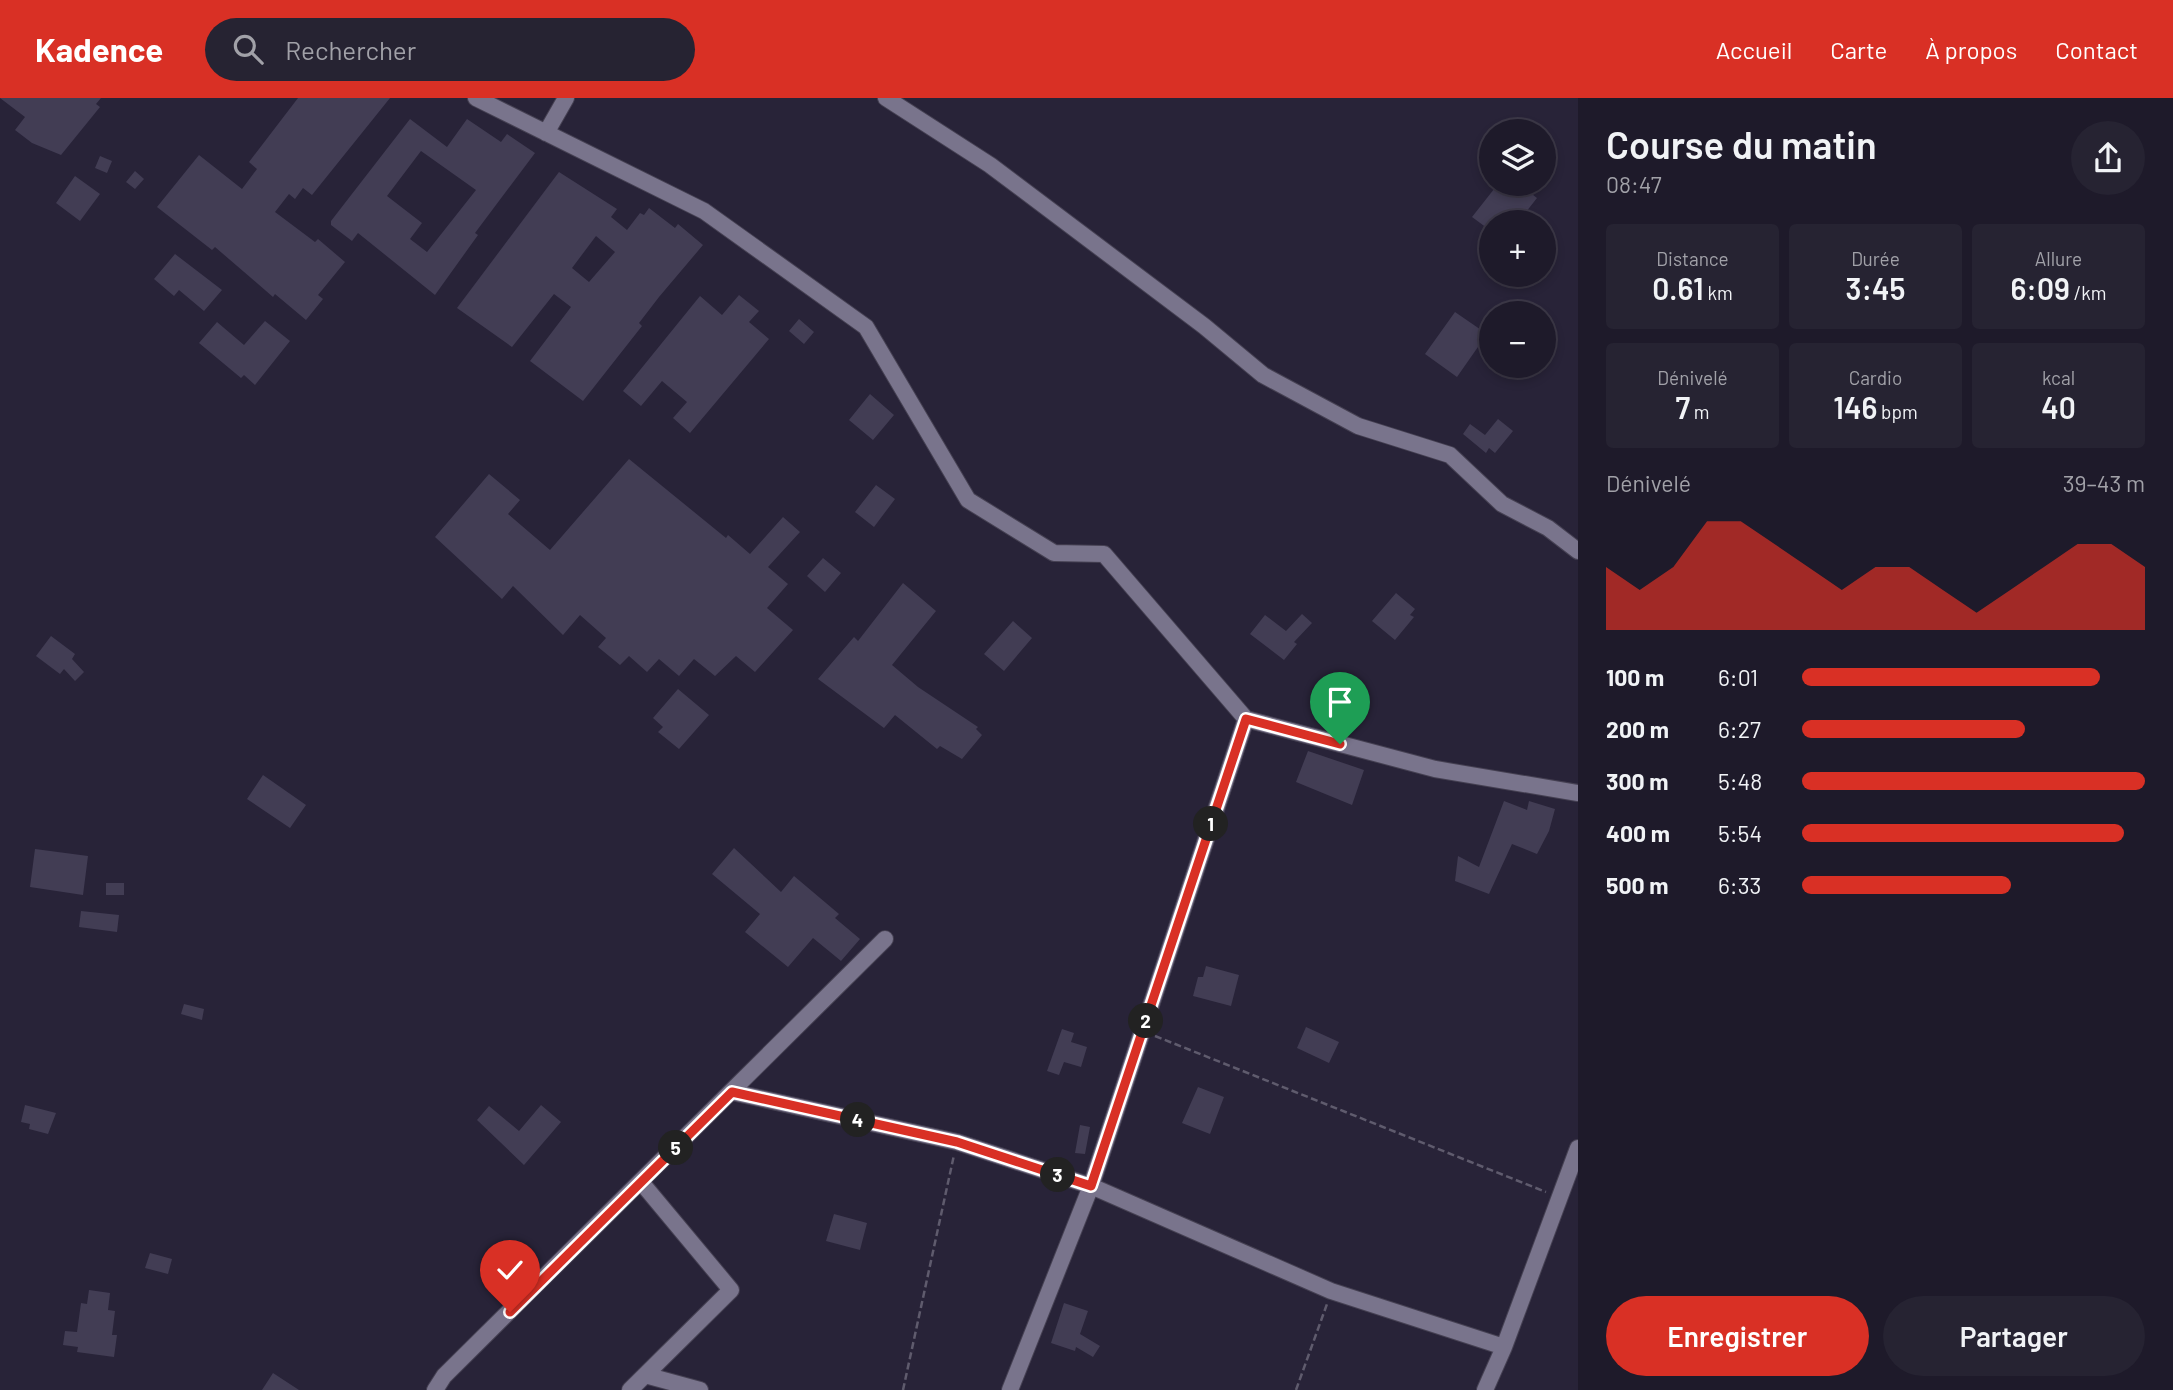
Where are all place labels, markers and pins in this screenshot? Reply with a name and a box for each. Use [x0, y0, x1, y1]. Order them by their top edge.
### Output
pin [1310, 672, 1370, 744]
pin: 1 [1194, 806, 1228, 842]
pin: 2 [1128, 1004, 1164, 1038]
pin: 4 [840, 1102, 876, 1138]
pin: 5 [658, 1130, 694, 1166]
pin: 3 [1040, 1158, 1076, 1192]
pin [480, 1240, 540, 1312]

